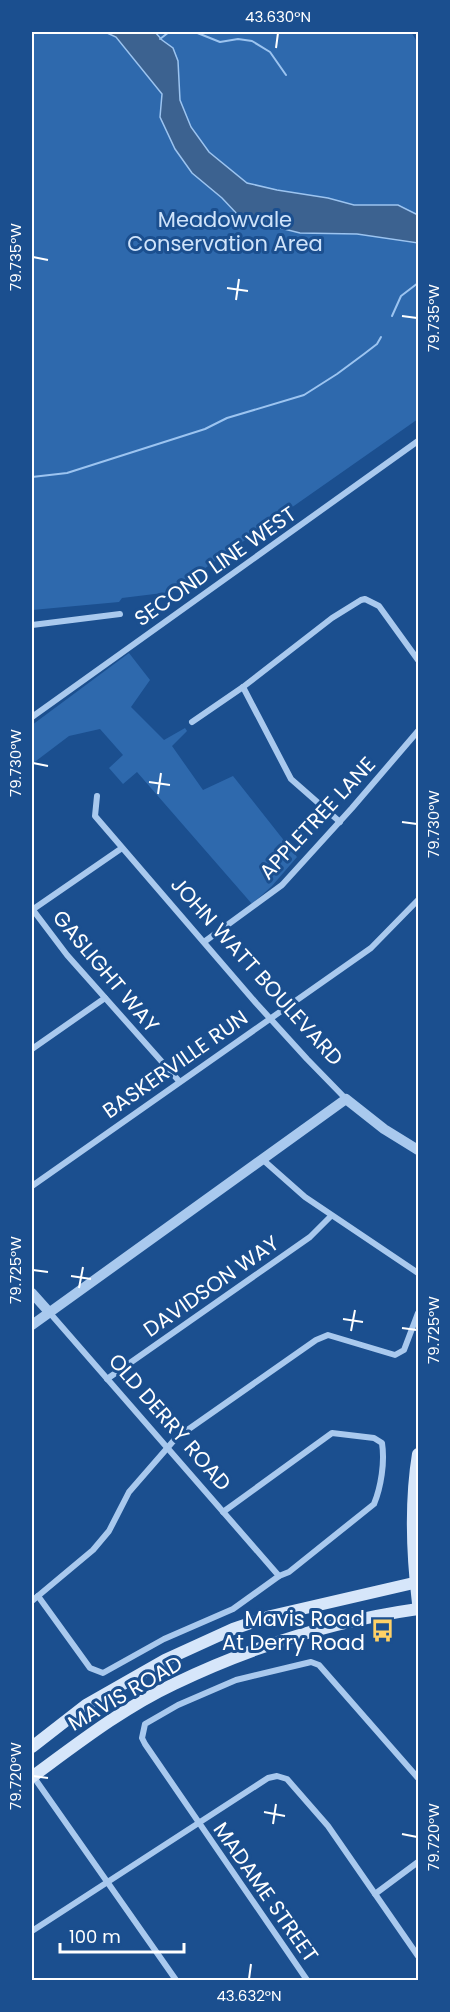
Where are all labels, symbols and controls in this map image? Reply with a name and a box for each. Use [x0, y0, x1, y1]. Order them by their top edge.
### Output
text: 43.630°N [245, 6, 311, 27]
park label: Meadowvale Conservation Area [127, 205, 323, 258]
text: 79.735°W [5, 223, 26, 291]
text: 79.735°W [423, 284, 444, 352]
street label: SECOND LINE WEST [128, 499, 302, 633]
text: 79.730°W [5, 729, 26, 797]
street label: APPLETREE LANE [252, 750, 382, 886]
text: 79.730°W [423, 790, 444, 858]
street label: JOHN WATT BOULEVARD [164, 870, 350, 1072]
street label: GASLIGHT WAY [46, 904, 166, 1038]
street label: BASKERVILLE RUN [97, 1003, 253, 1125]
street label: DAVIDSON WAY [137, 1228, 285, 1344]
text: 79.725°W [5, 1236, 26, 1304]
text: 79.725°W [423, 1296, 444, 1364]
street label: OLD DERRY ROAD [102, 1347, 238, 1497]
place label: Mavis Road At Derry Road [222, 1604, 365, 1657]
bus stop icon: Mavis Road At Derry Road [370, 1617, 396, 1643]
street label: MAVIS ROAD [62, 1648, 188, 1738]
text: 79.720°W [5, 1742, 26, 1810]
text: 79.720°W [423, 1803, 444, 1871]
street label: MADAME STREET [207, 1816, 325, 1968]
scale bar [60, 1916, 184, 1954]
text: 100 m [69, 1924, 121, 1949]
text: 43.632°N [216, 1985, 282, 2006]

